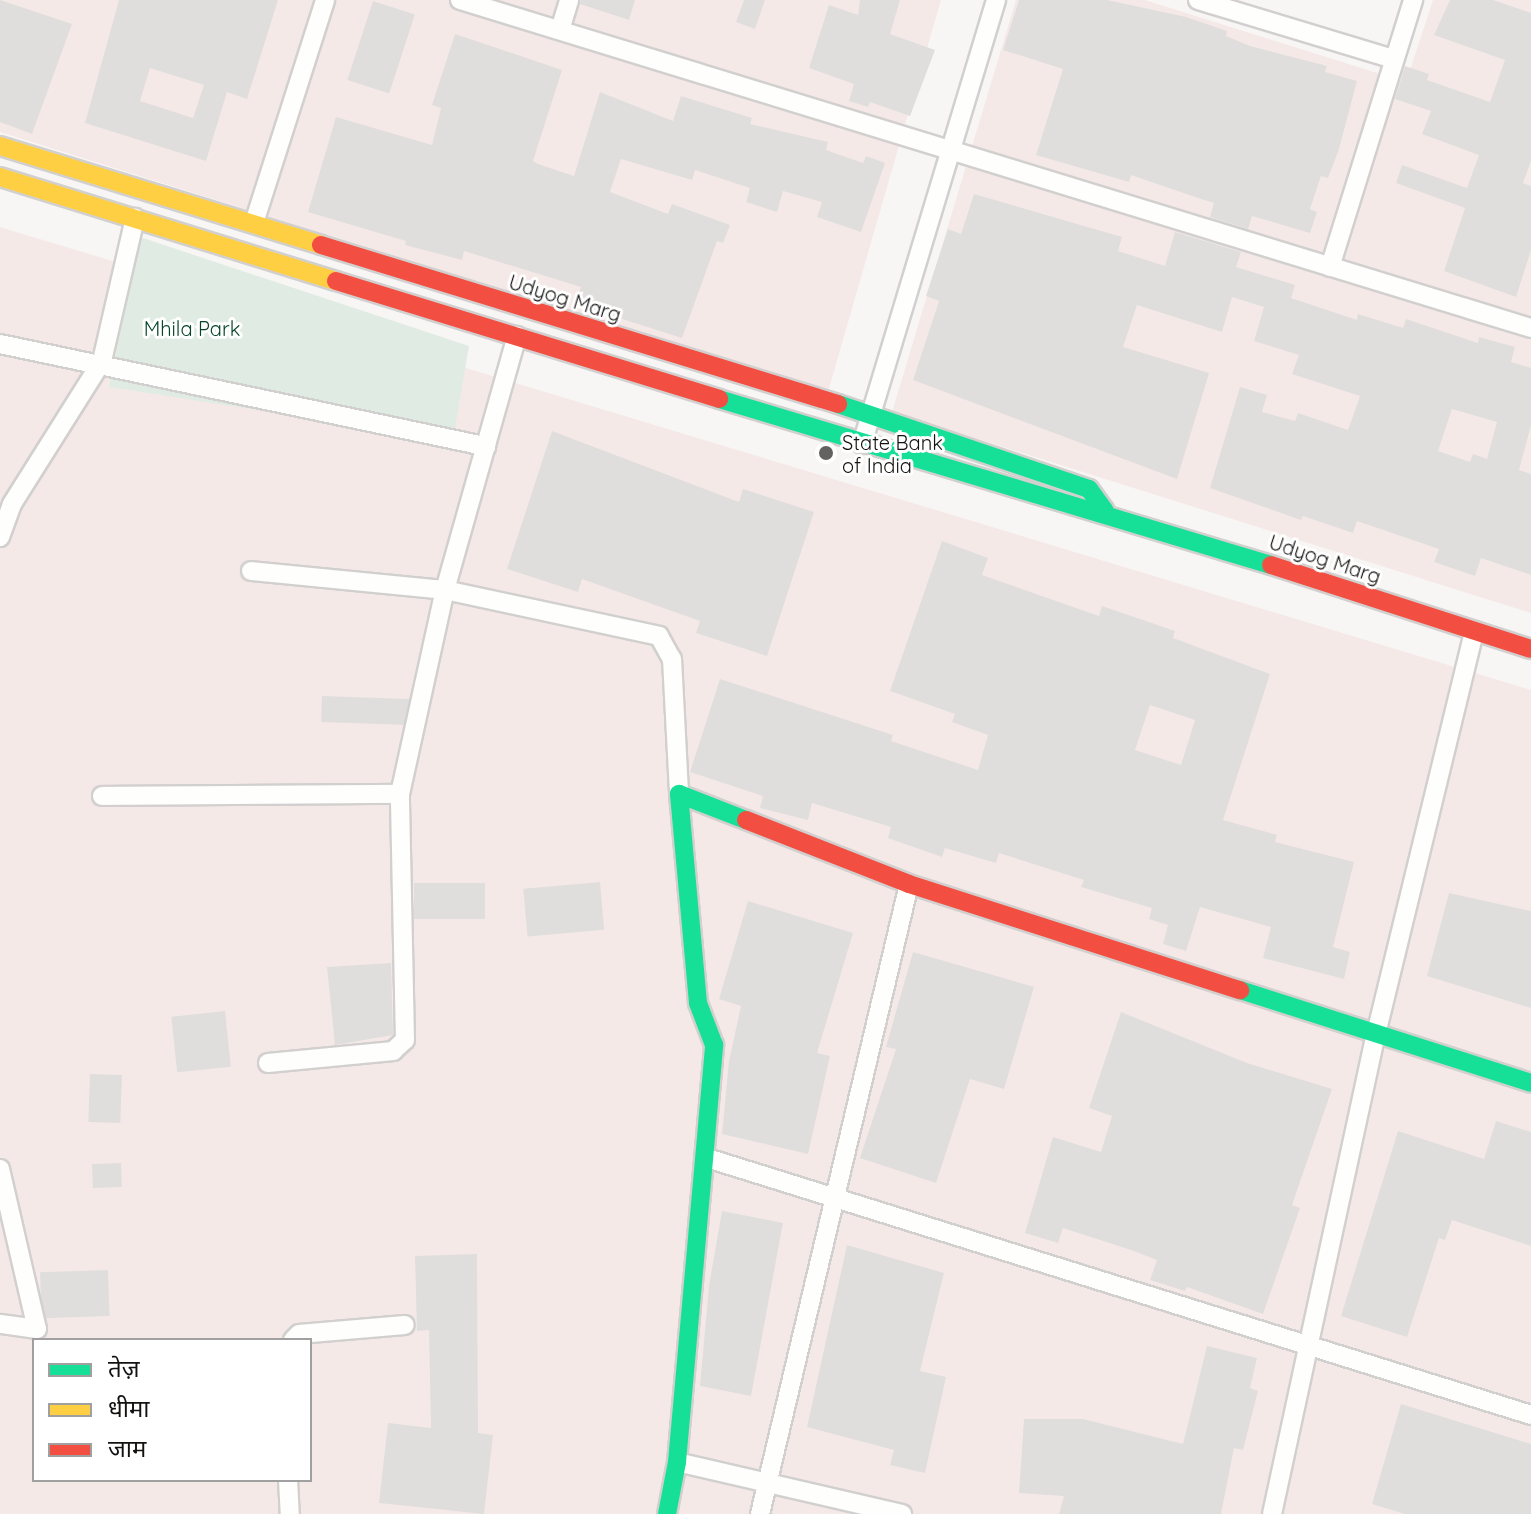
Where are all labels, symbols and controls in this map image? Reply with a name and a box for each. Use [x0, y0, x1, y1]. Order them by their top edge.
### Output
street label: Udyog Marg [506, 270, 624, 326]
park label: Mhila Park [144, 316, 240, 340]
place label: State Bank of India [842, 430, 943, 477]
marker: State Bank of India [817, 444, 835, 462]
street label: Udyog Marg [1266, 530, 1384, 588]
legend [32, 1338, 312, 1482]
text: तेज़ [108, 1353, 140, 1383]
text: धीमा [108, 1393, 150, 1423]
text: जाम [108, 1433, 146, 1463]

